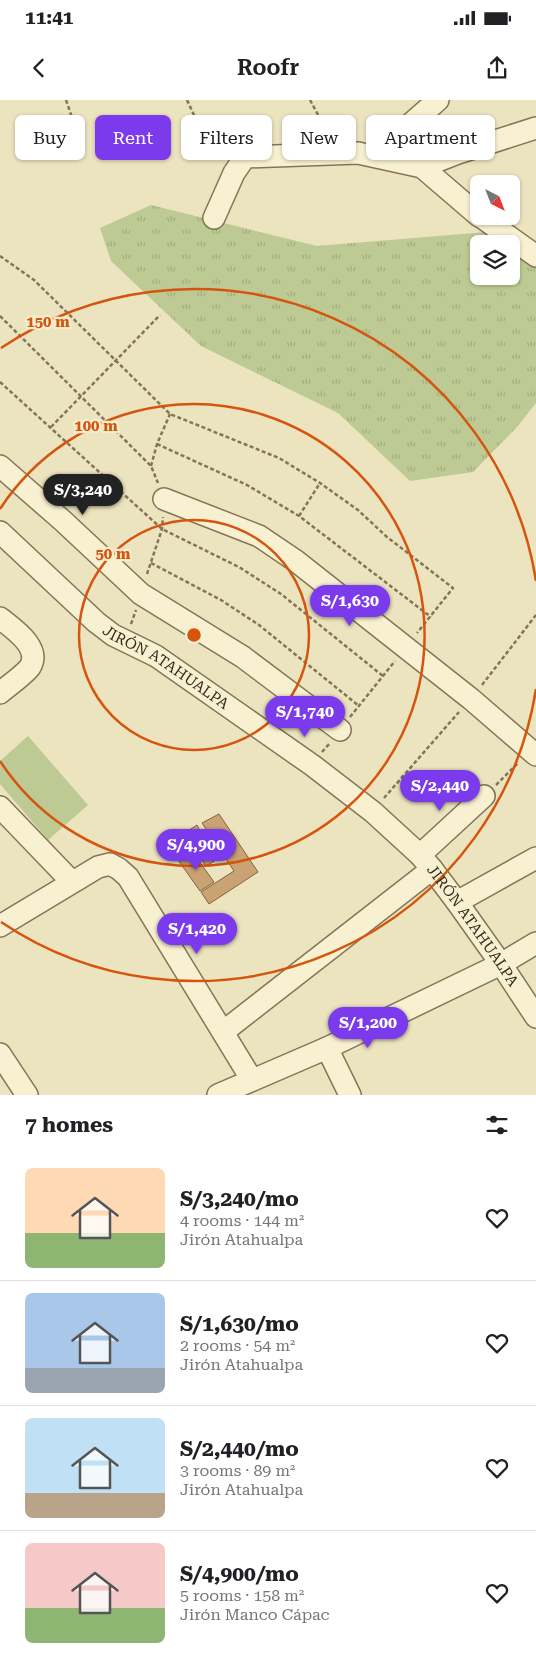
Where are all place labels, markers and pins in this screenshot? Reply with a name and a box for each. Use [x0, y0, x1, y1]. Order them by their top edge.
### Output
pin: S/3,240 [37, 474, 129, 516]
pin: S/1,630 [304, 584, 396, 627]
centre of rings [185, 626, 203, 644]
pin: S/1,740 [259, 696, 351, 738]
pin: S/2,440 [394, 770, 486, 812]
pin: S/4,900 [150, 828, 242, 871]
pin: S/1,420 [151, 912, 243, 955]
pin: S/1,200 [322, 1006, 414, 1049]

